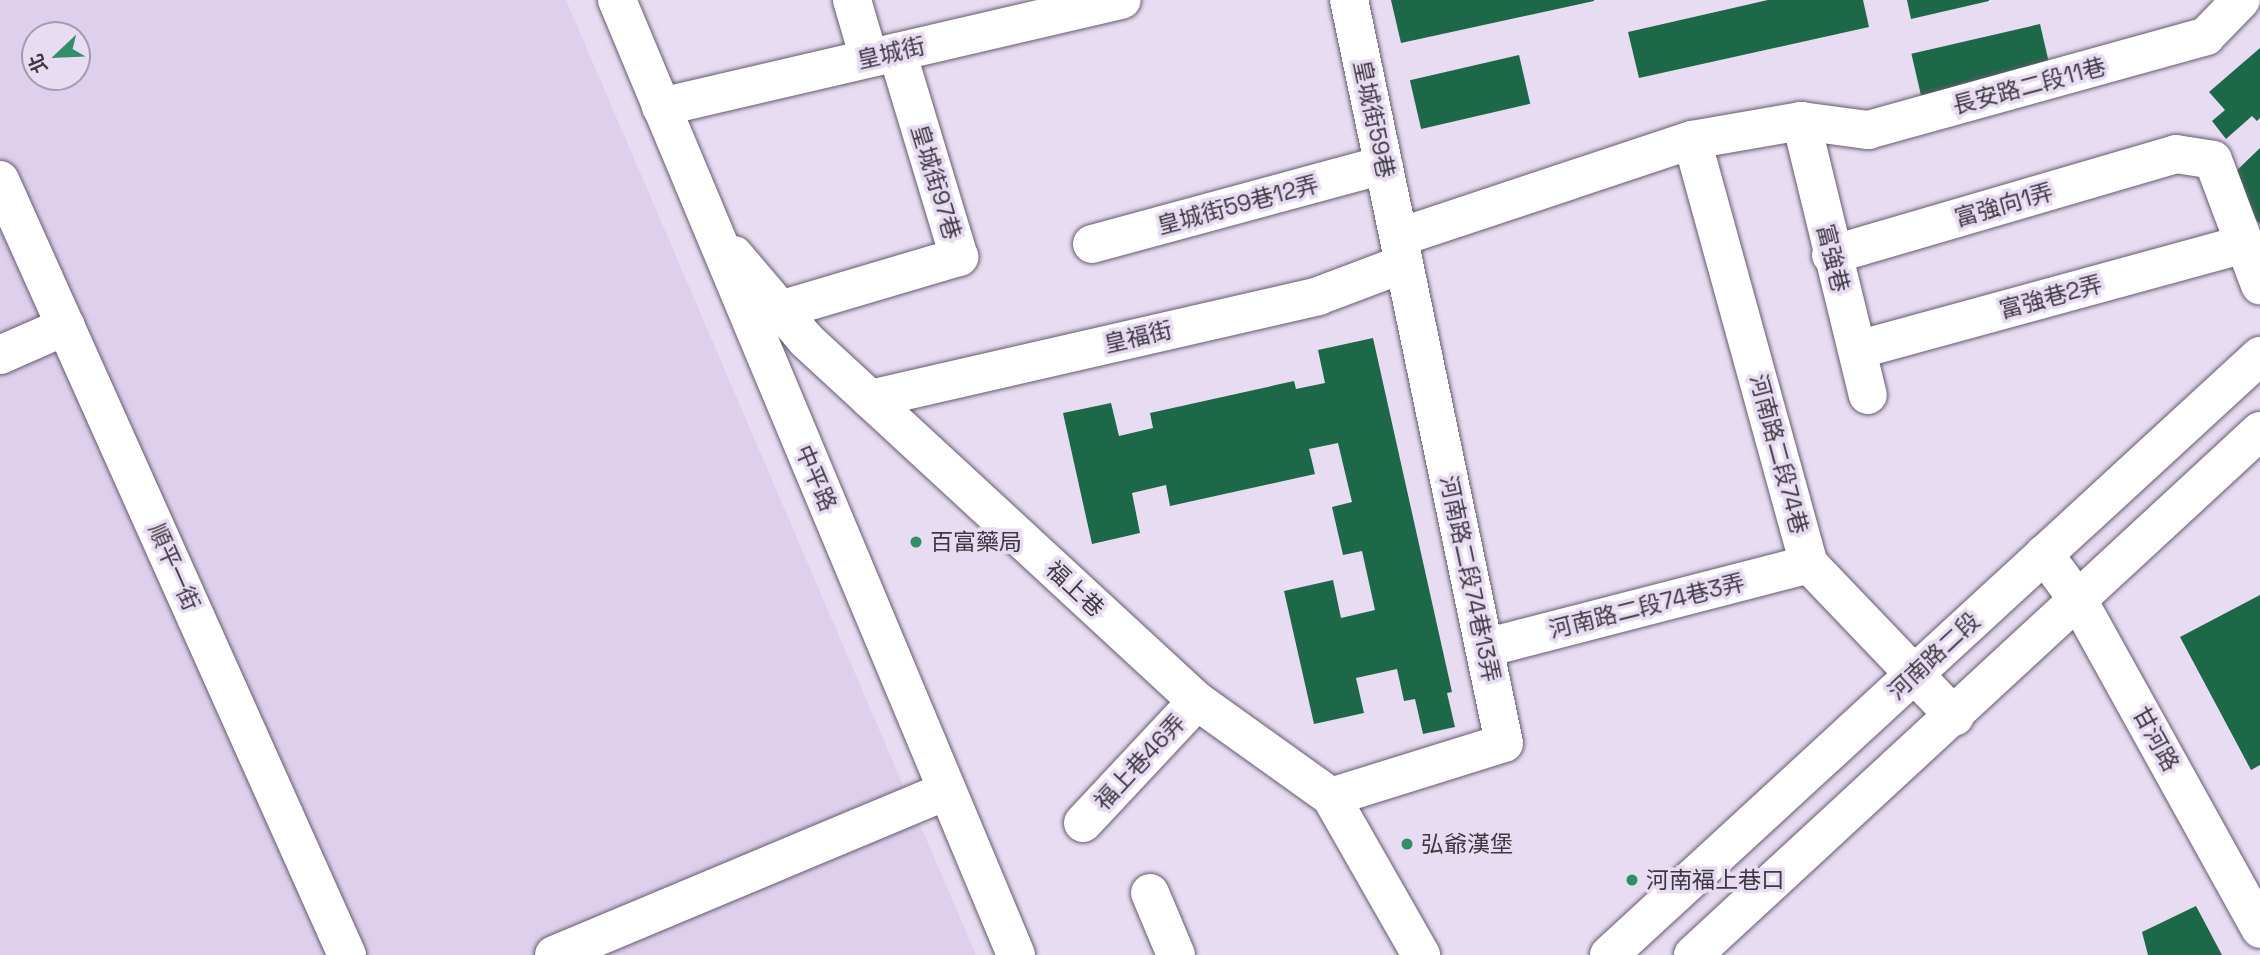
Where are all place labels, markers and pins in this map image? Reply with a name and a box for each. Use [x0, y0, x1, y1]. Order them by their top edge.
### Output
place label: 百富藥局 [930, 528, 1022, 556]
marker: 百富藥局 [908, 534, 924, 550]
place label: 弘爺漢堡 [1421, 830, 1513, 858]
marker: 弘爺漢堡 [1399, 836, 1415, 852]
place label: 河南福上巷口 [1646, 866, 1784, 894]
marker: 河南福上巷口 [1624, 872, 1640, 888]

